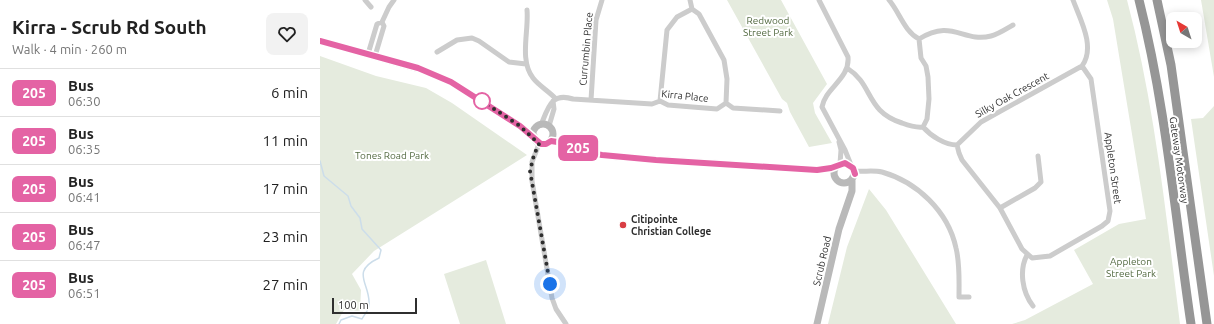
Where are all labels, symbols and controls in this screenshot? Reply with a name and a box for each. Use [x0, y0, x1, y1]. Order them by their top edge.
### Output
street label: Currumbin Place [577, 12, 595, 86]
north arrow [1166, 12, 1202, 48]
map controls [1166, 12, 1202, 48]
button: heart [266, 13, 308, 55]
park label: Redwood Street Park [743, 15, 793, 38]
text: Kirra - Scrub Rd South [12, 16, 207, 38]
text: Walk · 4 min · 260 m [12, 42, 127, 56]
street label: Silky Oak Crescent [973, 70, 1051, 120]
text: Bus [68, 77, 94, 94]
text: 6 min [271, 84, 308, 101]
text: 205 [22, 85, 46, 101]
street label: Kirra Place [661, 88, 709, 104]
unlabelled marker [473, 92, 491, 110]
text: 06:30 [68, 94, 101, 108]
street label: Gateway Motorway [1167, 116, 1191, 204]
text: Bus [68, 125, 94, 142]
text: 11 min [262, 132, 308, 149]
street label: Appleton Street [1103, 132, 1123, 204]
text: 205 [22, 133, 46, 149]
line badge: 205 [555, 135, 601, 161]
text: 205 [566, 140, 590, 156]
text: 06:35 [68, 142, 101, 156]
park label: Tones Road Park [355, 150, 429, 161]
text: Bus [68, 173, 94, 190]
text: 17 min [262, 180, 308, 197]
text: 205 [22, 181, 46, 197]
text: 06:41 [68, 190, 101, 204]
place label: Citipointe Christian College [631, 214, 712, 237]
marker: Citipointe Christian College [618, 220, 628, 230]
text: Bus [68, 221, 94, 238]
text: 23 min [262, 228, 308, 245]
text: 205 [22, 229, 46, 245]
street label: Scrub Road [811, 235, 833, 287]
text: 06:47 [68, 238, 101, 252]
park label: Appleton Street Park [1106, 256, 1156, 279]
text: Bus [68, 269, 94, 286]
your location [540, 274, 560, 294]
text: 27 min [262, 276, 308, 293]
text: 205 [22, 277, 46, 293]
text: 06:51 [68, 286, 101, 300]
scale bar [332, 296, 417, 315]
text: 100 m [338, 299, 369, 311]

